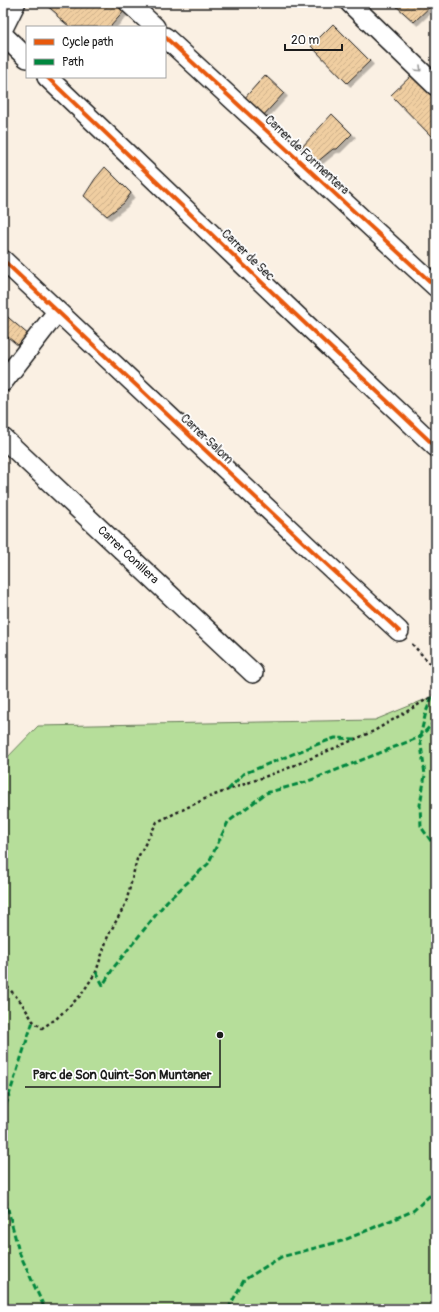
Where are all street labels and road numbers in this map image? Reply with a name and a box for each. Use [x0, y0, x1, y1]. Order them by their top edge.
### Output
street label: Carrer de Formentera [262, 112, 353, 198]
street label: Carrer de Sec [218, 226, 278, 284]
street label: Carrer Salom [178, 411, 237, 467]
street label: Carrer Conillera [94, 523, 162, 587]

